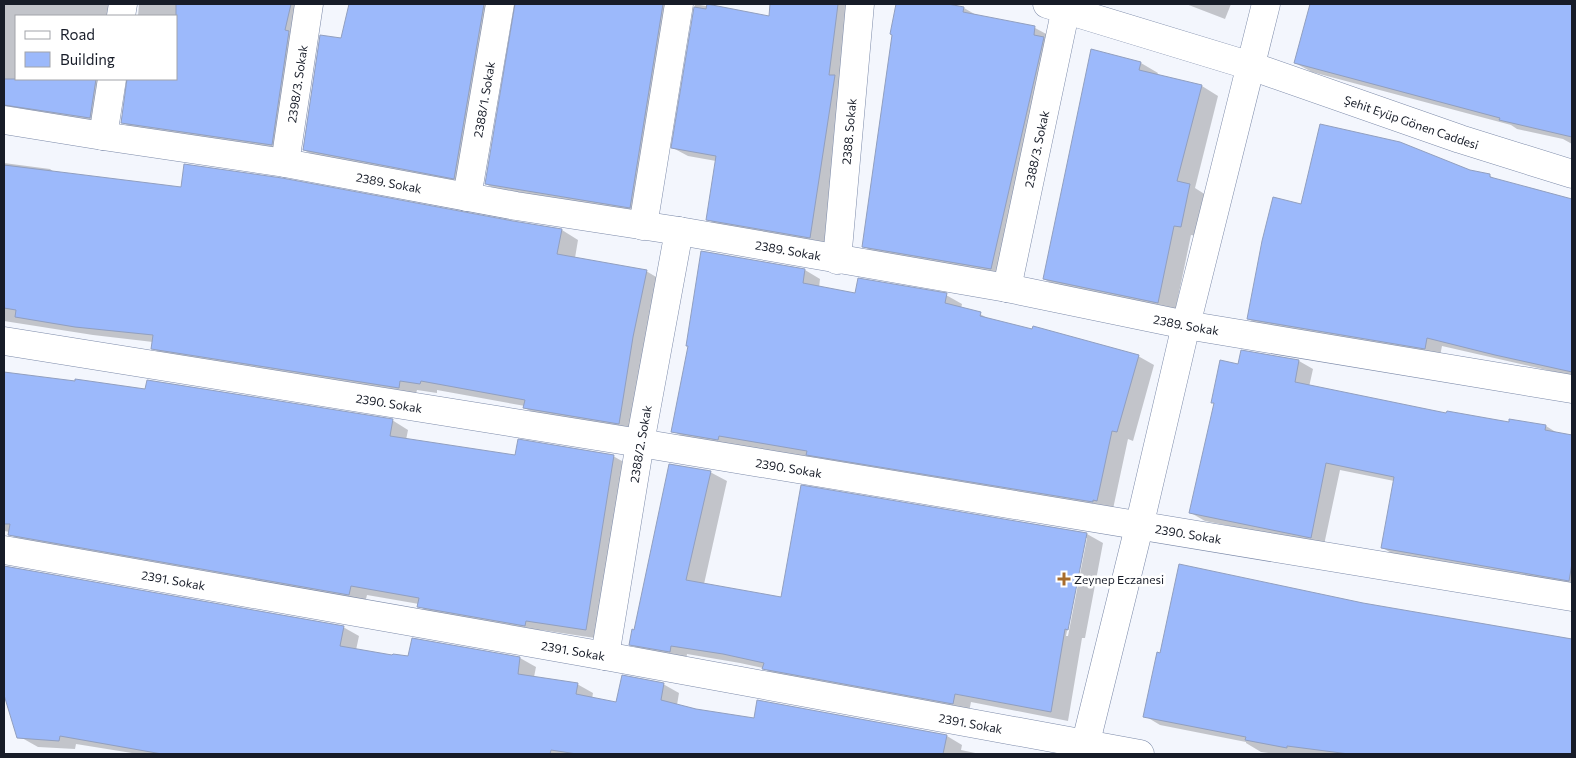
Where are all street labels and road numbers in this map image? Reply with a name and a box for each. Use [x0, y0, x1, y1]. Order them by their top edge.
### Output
street label: 2398/3. Sokak [284, 44, 310, 124]
street label: 2388/1. Sokak [470, 60, 497, 139]
street label: Şehit Eyüp Gönen Caddesi [1342, 92, 1481, 151]
street label: 2388. Sokak [839, 97, 859, 165]
street label: 2388/3. Sokak [1021, 109, 1051, 189]
street label: 2389. Sokak [355, 169, 423, 195]
street label: 2389. Sokak [754, 237, 823, 263]
street label: 2389. Sokak [1152, 311, 1221, 337]
street label: 2390. Sokak [355, 391, 424, 415]
street label: 2388/2. Sokak [627, 403, 654, 484]
street label: 2390. Sokak [755, 455, 824, 480]
street label: 2390. Sokak [1154, 521, 1223, 546]
street label: 2391. Sokak [140, 567, 207, 592]
street label: 2391. Sokak [540, 638, 607, 663]
street label: 2391. Sokak [938, 710, 1004, 736]

